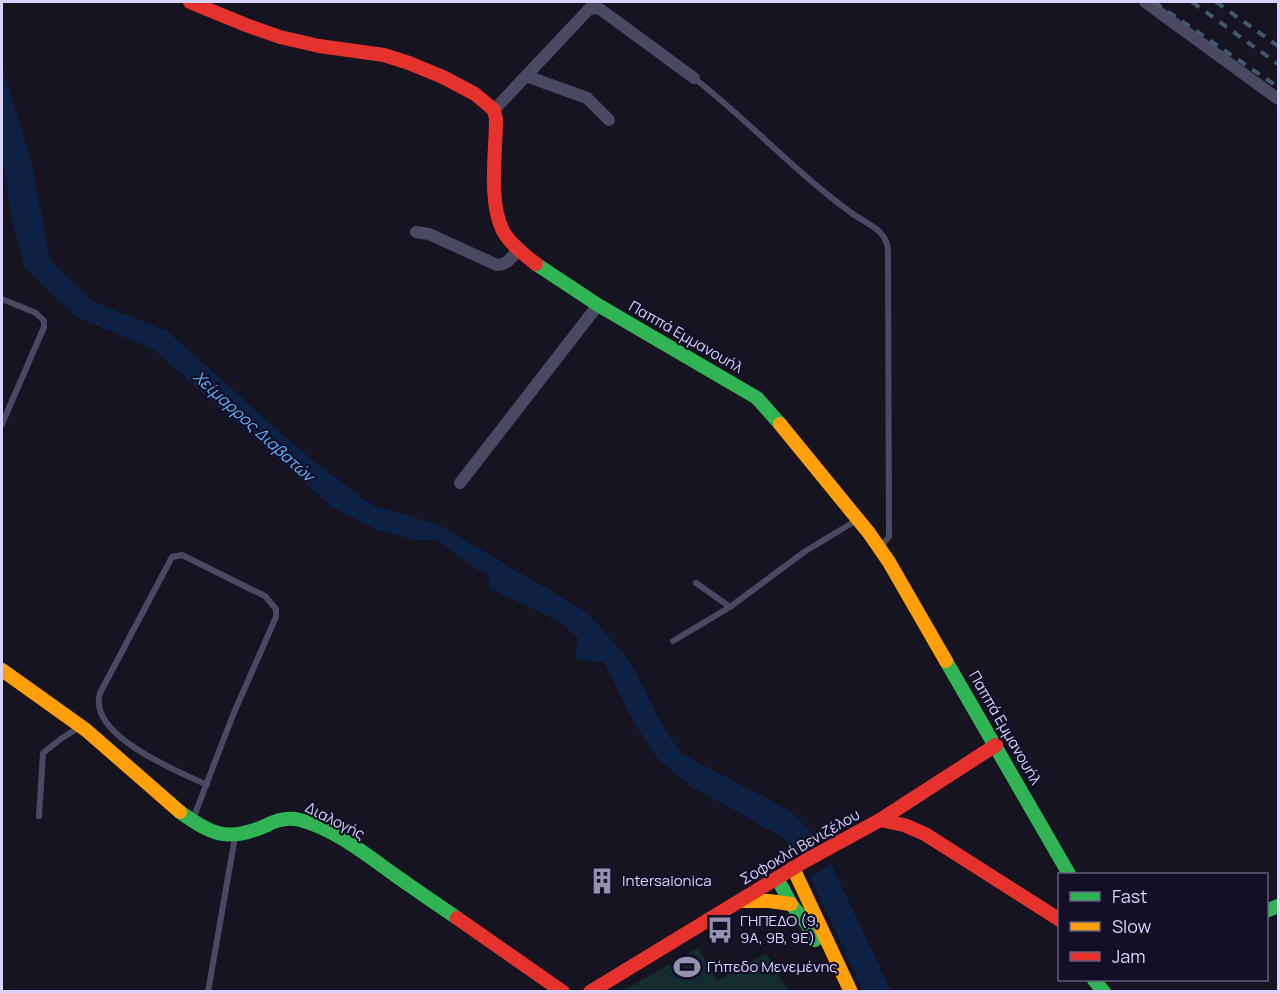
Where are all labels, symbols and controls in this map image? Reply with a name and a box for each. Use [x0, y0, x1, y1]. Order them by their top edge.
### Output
street label: Παππά Εμμανουήλ [625, 295, 747, 378]
water label: Χείμαρρος Διαβατών [189, 366, 321, 487]
street label: Παππά Εμμανουήλ [964, 667, 1047, 789]
street label: Διαλογής [302, 797, 369, 845]
street label: Σοφοκλή Βενιζέλου [736, 804, 863, 889]
building icon: Intersalonica [587, 866, 617, 896]
place label: Intersalonica [622, 870, 712, 891]
legend [1058, 873, 1268, 981]
text: Fast [1112, 884, 1147, 908]
place label: ΓΗΠΕΔΟ (9, 9Α, 9Β, 9Ε) [740, 910, 820, 948]
text: Slow [1112, 914, 1152, 938]
bus stop icon: ΓΗΠΕΔΟ (9, 9Α, 9Β, 9Ε) [705, 915, 735, 945]
text: Jam [1112, 944, 1146, 968]
sports icon: Γήπεδο Μενεμένης [672, 952, 702, 982]
place label: Γήπεδο Μενεμένης [707, 956, 838, 977]

